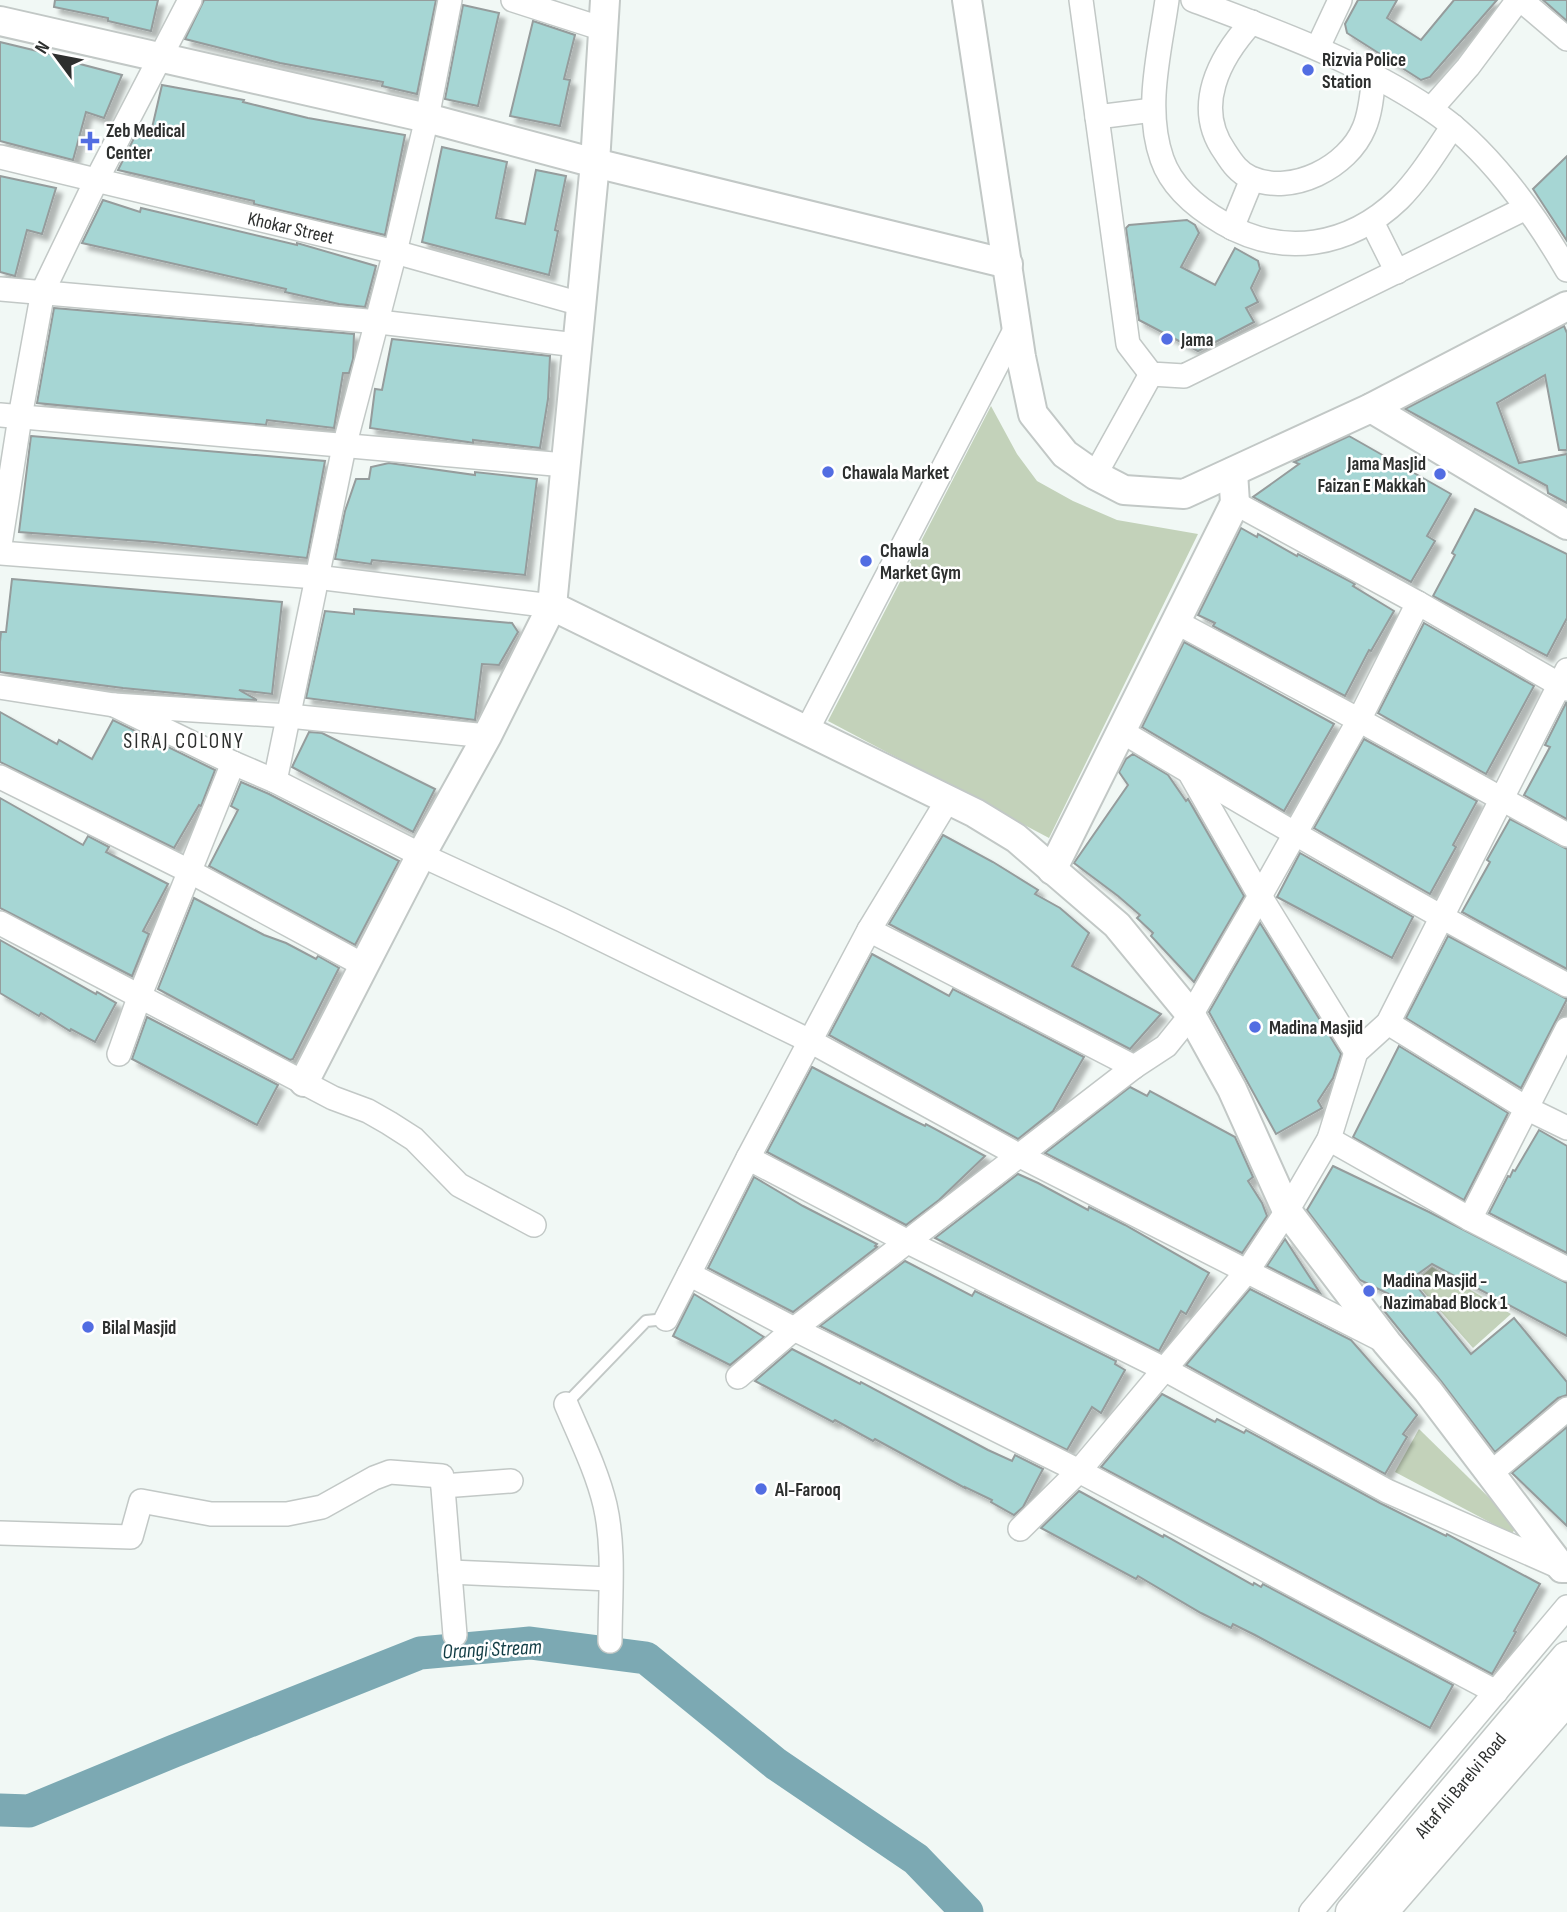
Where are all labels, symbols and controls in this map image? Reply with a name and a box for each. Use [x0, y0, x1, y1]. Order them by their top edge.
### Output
north arrow [21, 21, 91, 91]
text: N [30, 37, 55, 58]
place label: Rizvia Police Station [1322, 49, 1406, 94]
marker: Rizvia Police Station [1300, 62, 1316, 78]
place label: Zeb Medical Center [106, 120, 185, 165]
marker: Zeb Medical Center [80, 131, 100, 151]
street label: Khokar Street [245, 207, 336, 250]
place label: Jama [1180, 329, 1213, 352]
marker: Jama [1159, 331, 1175, 347]
place label: Jama MasJid Faizan E Makkah [1317, 453, 1426, 498]
place label: Chawala Market [842, 462, 949, 485]
marker: Chawala Market [820, 464, 836, 480]
marker: Jama MasJid Faizan E Makkah [1432, 466, 1448, 482]
place label: Chawla Market Gym [880, 540, 961, 585]
marker: Chawla Market Gym [858, 553, 874, 569]
district label: SIRAJ COLONY [123, 729, 245, 754]
place label: Madina Masjid [1269, 1017, 1363, 1040]
marker: Madina Masjid [1247, 1019, 1263, 1035]
place label: Madina Masjid - Nazimabad Block 1 [1383, 1270, 1508, 1315]
marker: Madina Masjid - Nazimabad Block 1 [1361, 1283, 1377, 1299]
place label: Bilal Masjid [102, 1317, 176, 1340]
marker: Bilal Masjid [80, 1319, 96, 1335]
place label: Al-Farooq [774, 1479, 841, 1502]
marker: Al-Farooq [753, 1481, 769, 1497]
water label: Orangi Stream [442, 1634, 542, 1665]
street label: Altaf Ali Barelvi Road [1410, 1729, 1512, 1844]

